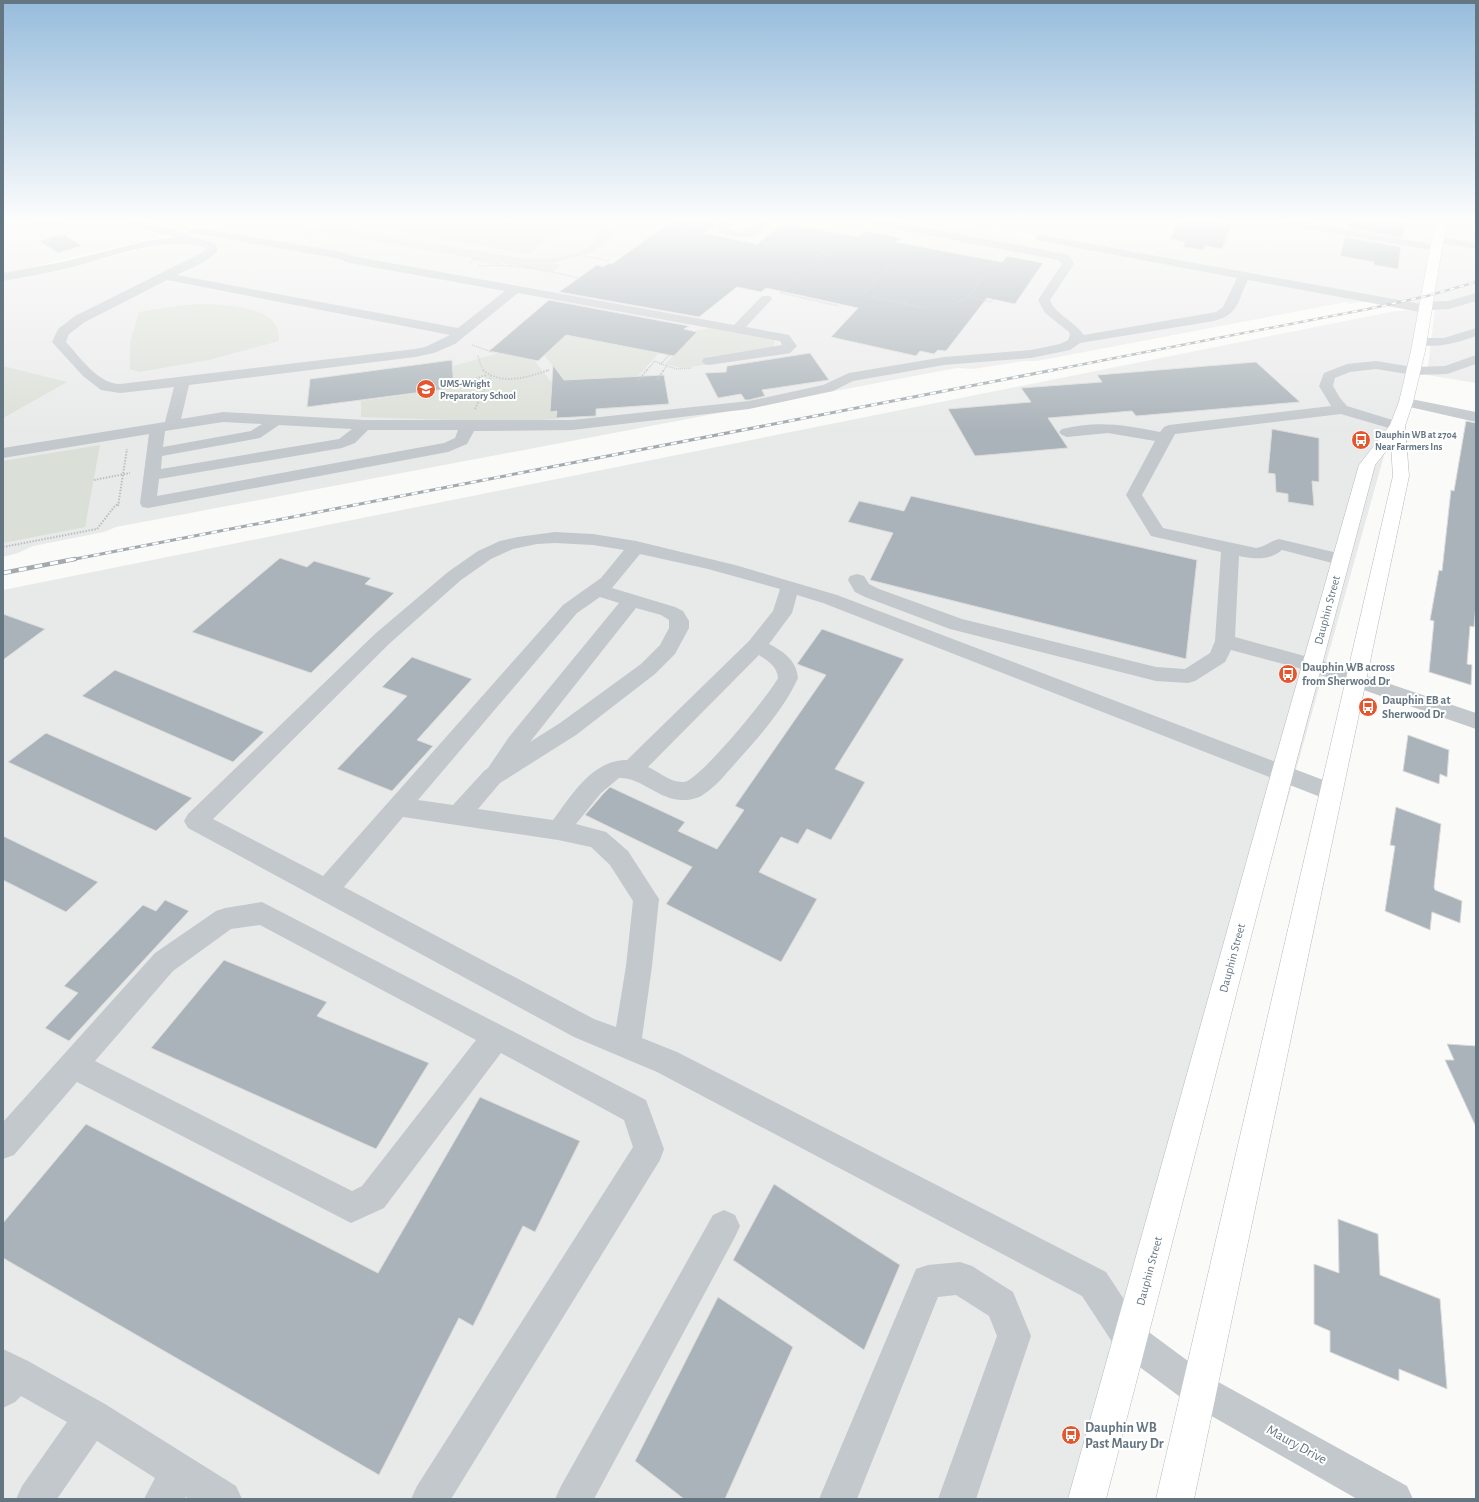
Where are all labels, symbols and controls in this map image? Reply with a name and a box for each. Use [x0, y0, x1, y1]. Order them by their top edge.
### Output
school or university icon: UMS-Wright Preparatory School [415, 378, 437, 400]
place label: UMS-Wright Preparatory School [440, 379, 516, 401]
bus stop icon: Dauphin WB at 2704 Near Farmers Ins [1350, 429, 1372, 451]
place label: Dauphin WB at 2704 Near Farmers Ins [1375, 430, 1457, 452]
street label: Dauphin Street [1312, 574, 1342, 646]
place label: Dauphin WB across from Sherwood Dr [1302, 661, 1395, 687]
bus stop icon: Dauphin WB across from Sherwood Dr [1277, 663, 1299, 685]
place label: Dauphin EB at Sherwood Dr [1382, 694, 1450, 720]
bus stop icon: Dauphin EB at Sherwood Dr [1357, 696, 1379, 718]
street label: Dauphin Street [1217, 922, 1247, 994]
street label: Dauphin Street [1134, 1235, 1164, 1307]
place label: Dauphin WB Past Maury Dr [1085, 1421, 1164, 1451]
street label: Maury Drive [1264, 1423, 1329, 1467]
bus stop icon: Dauphin WB Past Maury Dr [1060, 1424, 1082, 1446]

